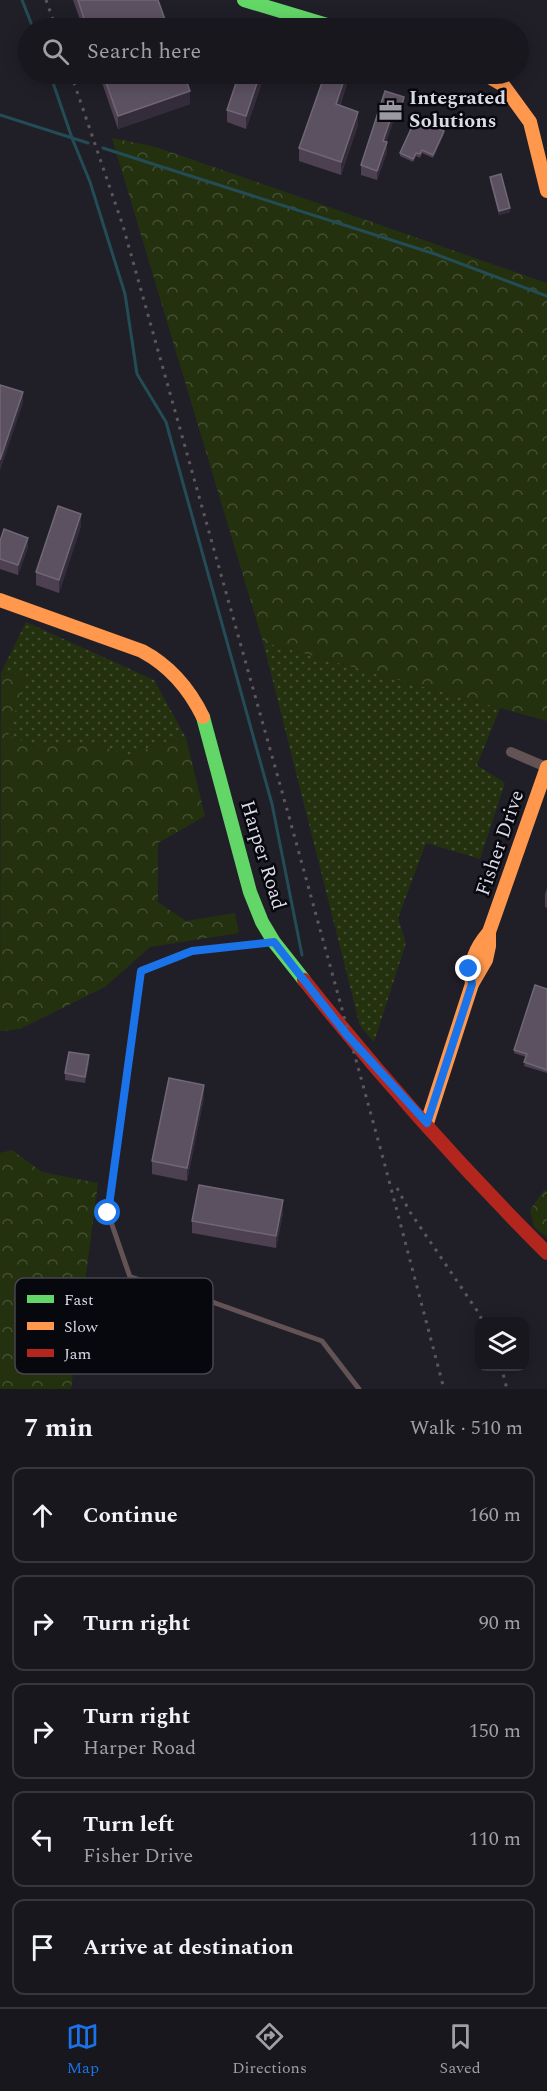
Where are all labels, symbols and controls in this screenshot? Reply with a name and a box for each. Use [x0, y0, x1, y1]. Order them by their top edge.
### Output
search box [18, 18, 529, 84]
icon: search [39, 35, 72, 68]
text: Search here [87, 35, 201, 68]
place label: Integrated Solutions [409, 83, 507, 136]
office icon: Integrated Solutions [378, 97, 404, 123]
street label: Fisher Drive [468, 786, 532, 900]
street label: Harper Road [232, 797, 294, 913]
route end [455, 955, 481, 981]
route start [94, 1199, 120, 1225]
legend [15, 1278, 213, 1374]
text: Fast [64, 1288, 94, 1312]
text: Slow [64, 1315, 99, 1339]
map controls [475, 1317, 529, 1371]
button: layers [475, 1317, 529, 1371]
text: Jam [64, 1342, 92, 1366]
text: 7 min [24, 1408, 93, 1448]
text: Walk · 510 m [410, 1413, 523, 1443]
icon: ahead [26, 1499, 59, 1532]
text: Continue [83, 1499, 178, 1532]
text: 160 m [469, 1500, 521, 1530]
icon: right [26, 1607, 59, 1640]
text: Turn right [83, 1607, 190, 1640]
text: 90 m [479, 1608, 521, 1638]
text: Turn right [83, 1700, 190, 1733]
icon: right [26, 1715, 59, 1748]
text: 150 m [469, 1716, 521, 1746]
text: Harper Road [83, 1733, 196, 1763]
text: Turn left [83, 1808, 175, 1841]
icon: left [26, 1823, 59, 1856]
text: 110 m [469, 1824, 521, 1854]
text: Fisher Drive [83, 1841, 193, 1871]
icon: arrive [26, 1931, 59, 1964]
text: Arrive at destination [83, 1931, 294, 1964]
tab: Map [66, 2020, 99, 2080]
tab: Directions [232, 2020, 307, 2080]
tab: Saved [440, 2020, 481, 2080]

